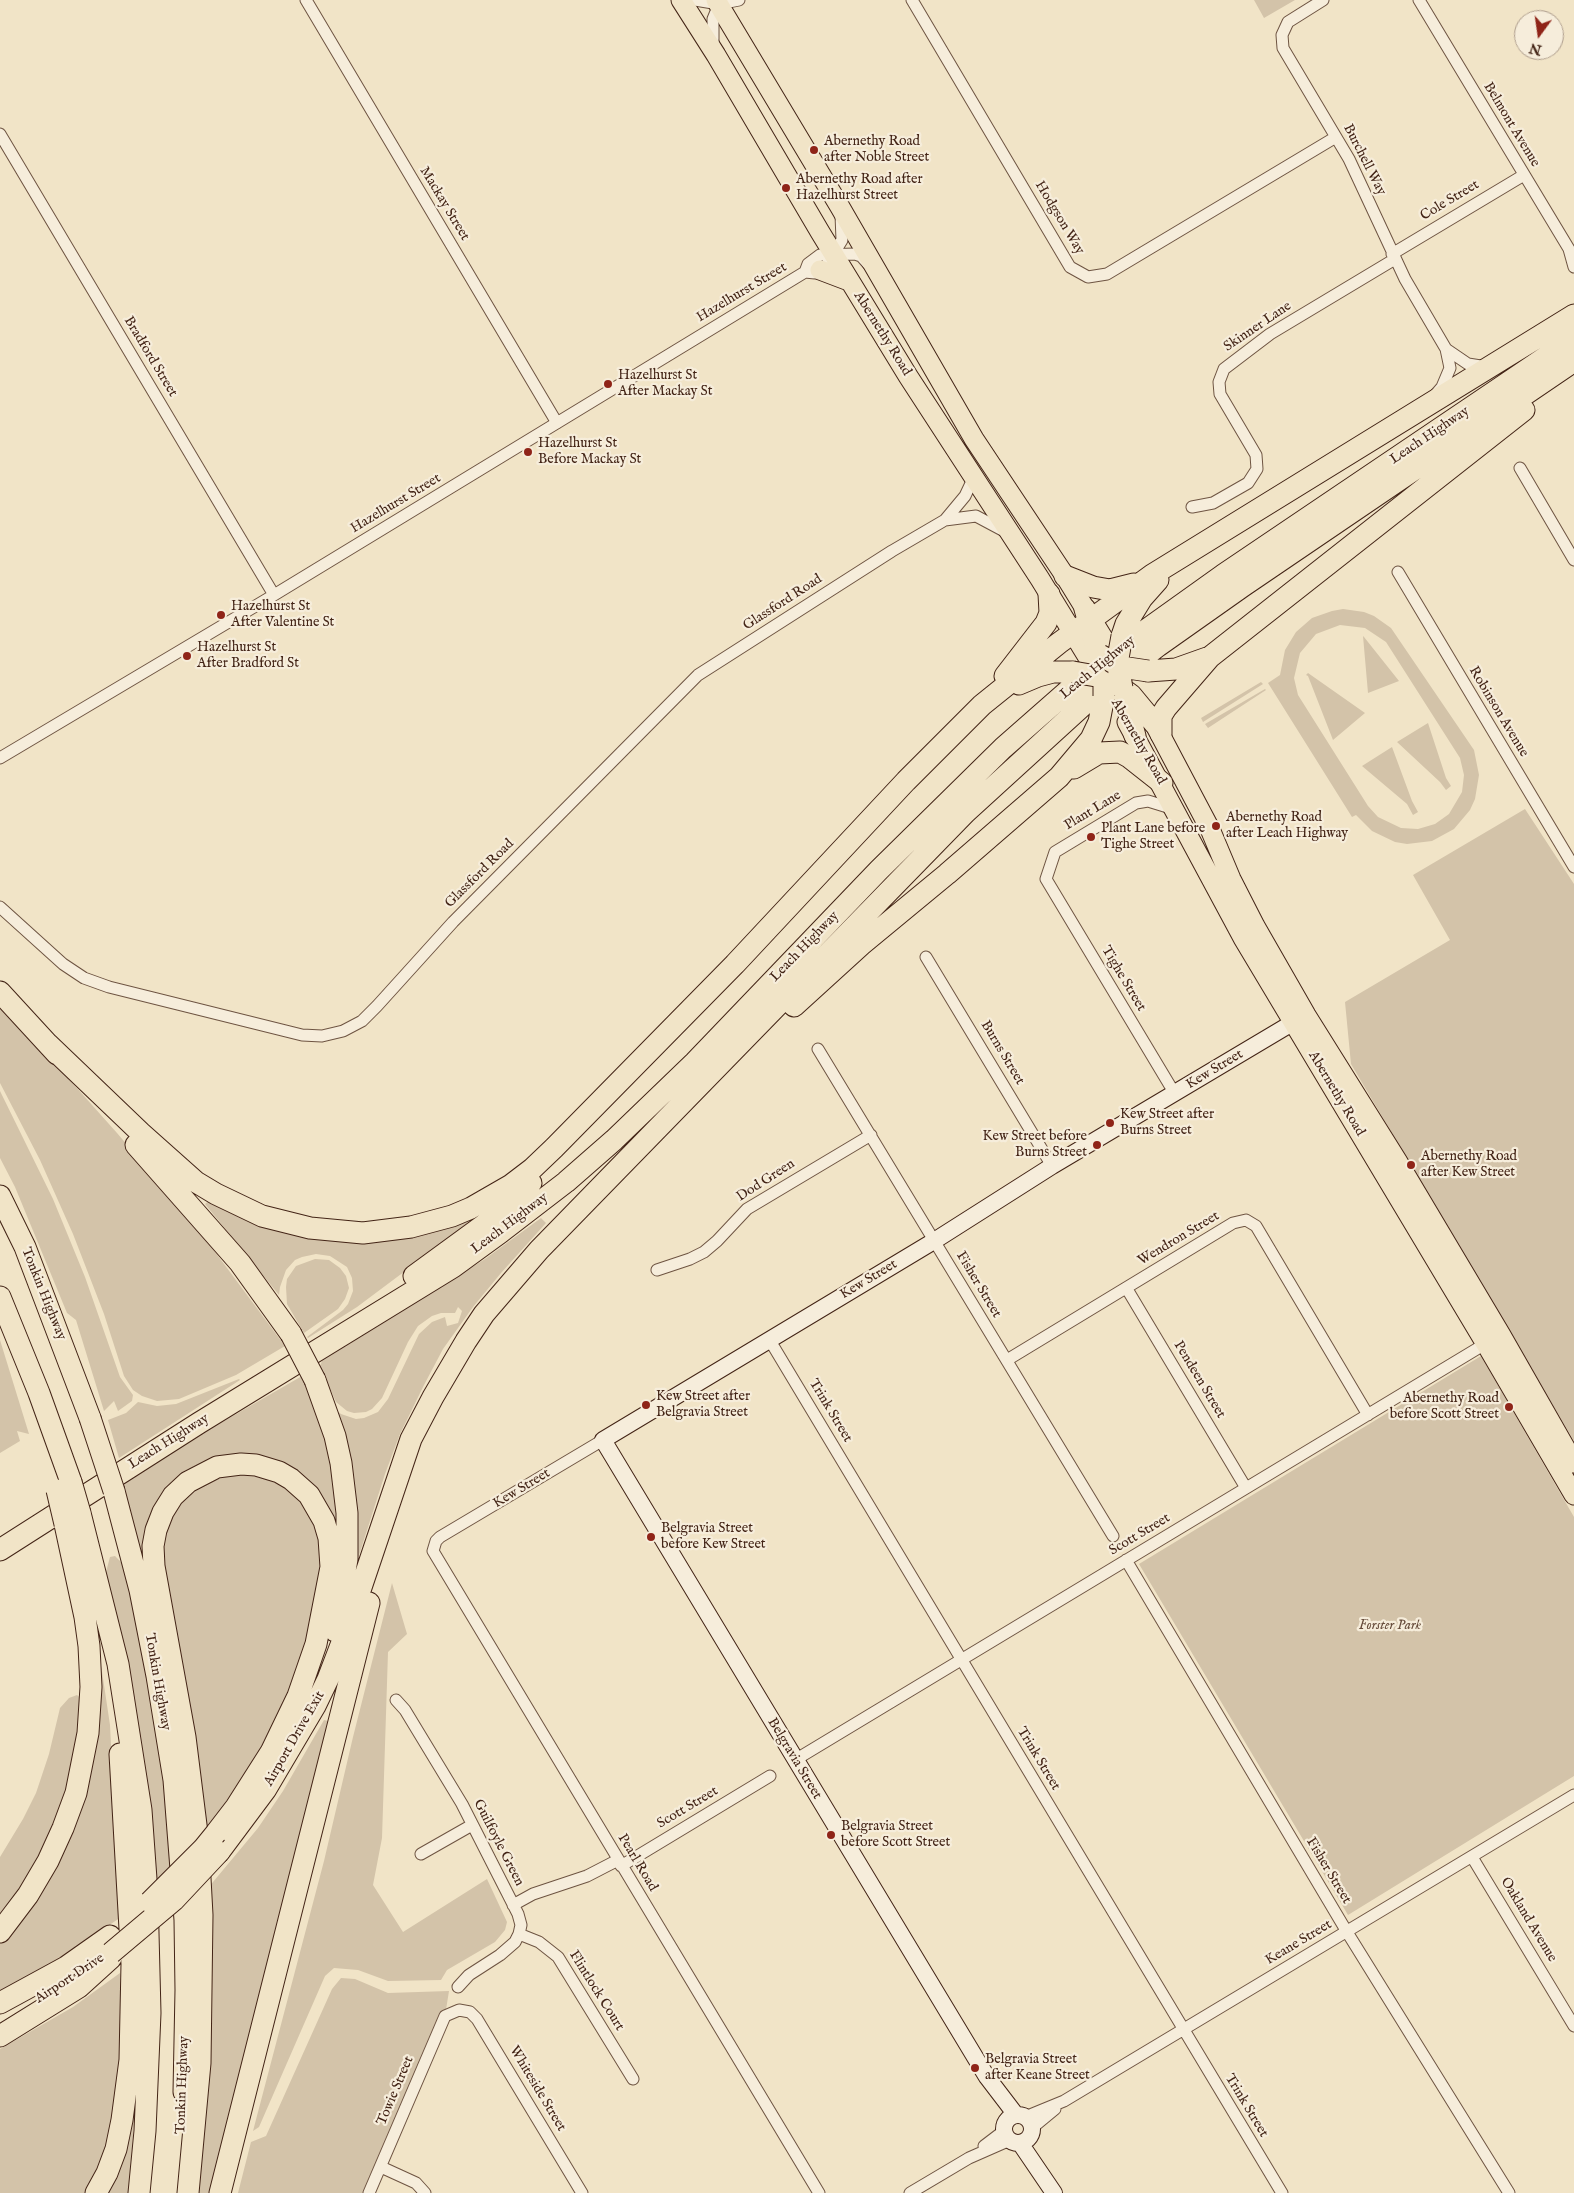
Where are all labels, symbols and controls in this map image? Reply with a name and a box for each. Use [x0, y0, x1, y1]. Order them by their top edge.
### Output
north arrow [1514, 10, 1564, 60]
text: N [1528, 38, 1544, 59]
street label: Belmont Avenue [1479, 80, 1543, 170]
street label: Burchell Way [1339, 122, 1389, 198]
place label: Abernethy Road after Noble Street [824, 134, 929, 166]
marker: Abernethy Road after Noble Street [808, 144, 820, 156]
street label: Mackay Street [415, 164, 473, 244]
place label: Abernethy Road after Hazelhurst Street [796, 172, 923, 204]
street label: Cole Street [1418, 177, 1482, 225]
street label: Hodgson Way [1031, 178, 1087, 258]
marker: Abernethy Road after Hazelhurst Street [780, 182, 792, 194]
street label: Hazelhurst Street [694, 259, 790, 327]
street label: Abernethy Road [849, 289, 915, 379]
street label: Skinner Lane [1221, 298, 1295, 356]
street label: Bradford Street [119, 314, 181, 400]
place label: Hazelhurst St After Mackay St [618, 368, 713, 401]
marker: Hazelhurst St After Mackay St [602, 378, 614, 390]
street label: Leach Highway [1387, 403, 1473, 469]
place label: Hazelhurst St Before Mackay St [538, 436, 641, 468]
marker: Hazelhurst St Before Mackay St [522, 446, 534, 458]
street label: Hazelhurst Street [348, 470, 444, 538]
street label: Glassford Road [740, 571, 826, 635]
place label: Hazelhurst St After Valentine St [231, 599, 334, 632]
marker: Hazelhurst St After Valentine St [215, 609, 227, 621]
street label: Leach Highway [1057, 633, 1139, 703]
place label: Hazelhurst St After Bradford St [197, 640, 299, 672]
marker: Hazelhurst St After Bradford St [181, 650, 193, 662]
street label: Robinson Avenue [1464, 664, 1532, 760]
street label: Abernethy Road [1107, 696, 1169, 788]
street label: Plant Lane [1062, 788, 1124, 834]
place label: Abernethy Road after Leach Highway [1226, 810, 1348, 842]
marker: Abernethy Road after Leach Highway [1210, 820, 1222, 832]
place label: Plant Lane before Tighe Street [1101, 821, 1205, 854]
marker: Plant Lane before Tighe Street [1085, 831, 1097, 843]
street label: Glassford Road [442, 836, 518, 912]
street label: Leach Highway [767, 908, 843, 986]
street label: Tighe Street [1097, 943, 1149, 1015]
street label: Burns Street [976, 1018, 1028, 1088]
street label: Kew Street [1183, 1046, 1247, 1094]
street label: Abernethy Road [1304, 1048, 1368, 1140]
place label: Kew Street after Burns Street [1120, 1107, 1214, 1140]
marker: Kew Street after Burns Street [1104, 1117, 1116, 1129]
place label: Kew Street before Burns Street [982, 1129, 1087, 1162]
marker: Kew Street before Burns Street [1091, 1139, 1103, 1151]
place label: Abernethy Road after Kew Street [1421, 1149, 1517, 1182]
street label: Dod Green [734, 1156, 798, 1206]
marker: Abernethy Road after Kew Street [1405, 1159, 1417, 1171]
street label: Leach Highway [468, 1190, 552, 1258]
street label: Wendron Street [1135, 1208, 1223, 1270]
street label: Tonkin Highway [17, 1245, 69, 1343]
street label: Fisher Street [952, 1249, 1004, 1321]
street label: Kew Street [837, 1256, 901, 1304]
street label: Pendeen Street [1169, 1338, 1229, 1422]
street label: Trink Street [805, 1376, 855, 1446]
place label: Kew Street after Belgravia Street [656, 1389, 750, 1421]
place label: Abernethy Road before Scott Street [1390, 1391, 1499, 1424]
marker: Kew Street after Belgravia Street [640, 1399, 652, 1411]
marker: Abernethy Road before Scott Street [1503, 1401, 1515, 1413]
street label: Leach Highway [126, 1411, 212, 1473]
street label: Kew Street [490, 1465, 554, 1513]
street label: Scott Street [1106, 1510, 1174, 1560]
place label: Belgravia Street before Kew Street [661, 1521, 766, 1554]
marker: Belgravia Street before Kew Street [645, 1531, 657, 1543]
park label: Forster Park [1359, 1618, 1421, 1634]
street label: Tonkin Highway [140, 1632, 174, 1732]
street label: Airport Drive Exit [261, 1688, 329, 1790]
street label: Belgravia Street [763, 1715, 825, 1803]
street label: Trink Street [1013, 1724, 1063, 1794]
street label: Scott Street [654, 1783, 722, 1833]
street label: Guilfoyle Green [469, 1797, 527, 1889]
place label: Belgravia Street before Scott Street [841, 1819, 950, 1851]
marker: Belgravia Street before Scott Street [825, 1829, 837, 1841]
street label: Pearl Road [613, 1831, 661, 1895]
street label: Fisher Street [1302, 1835, 1354, 1907]
street label: Oakland Avenue [1496, 1875, 1560, 1965]
street label: Keane Street [1263, 1917, 1335, 1969]
street label: Flintlock Court [565, 1948, 627, 2034]
street label: Airport Drive [32, 1950, 108, 2008]
street label: Tonkin Highway [173, 2036, 193, 2134]
street label: Whiteside Street [505, 2043, 569, 2135]
place label: Belgravia Street after Keane Street [985, 2052, 1090, 2084]
street label: Towie Street [374, 2054, 418, 2128]
marker: Belgravia Street after Keane Street [969, 2062, 981, 2074]
street label: Trink Street [1221, 2071, 1271, 2141]

